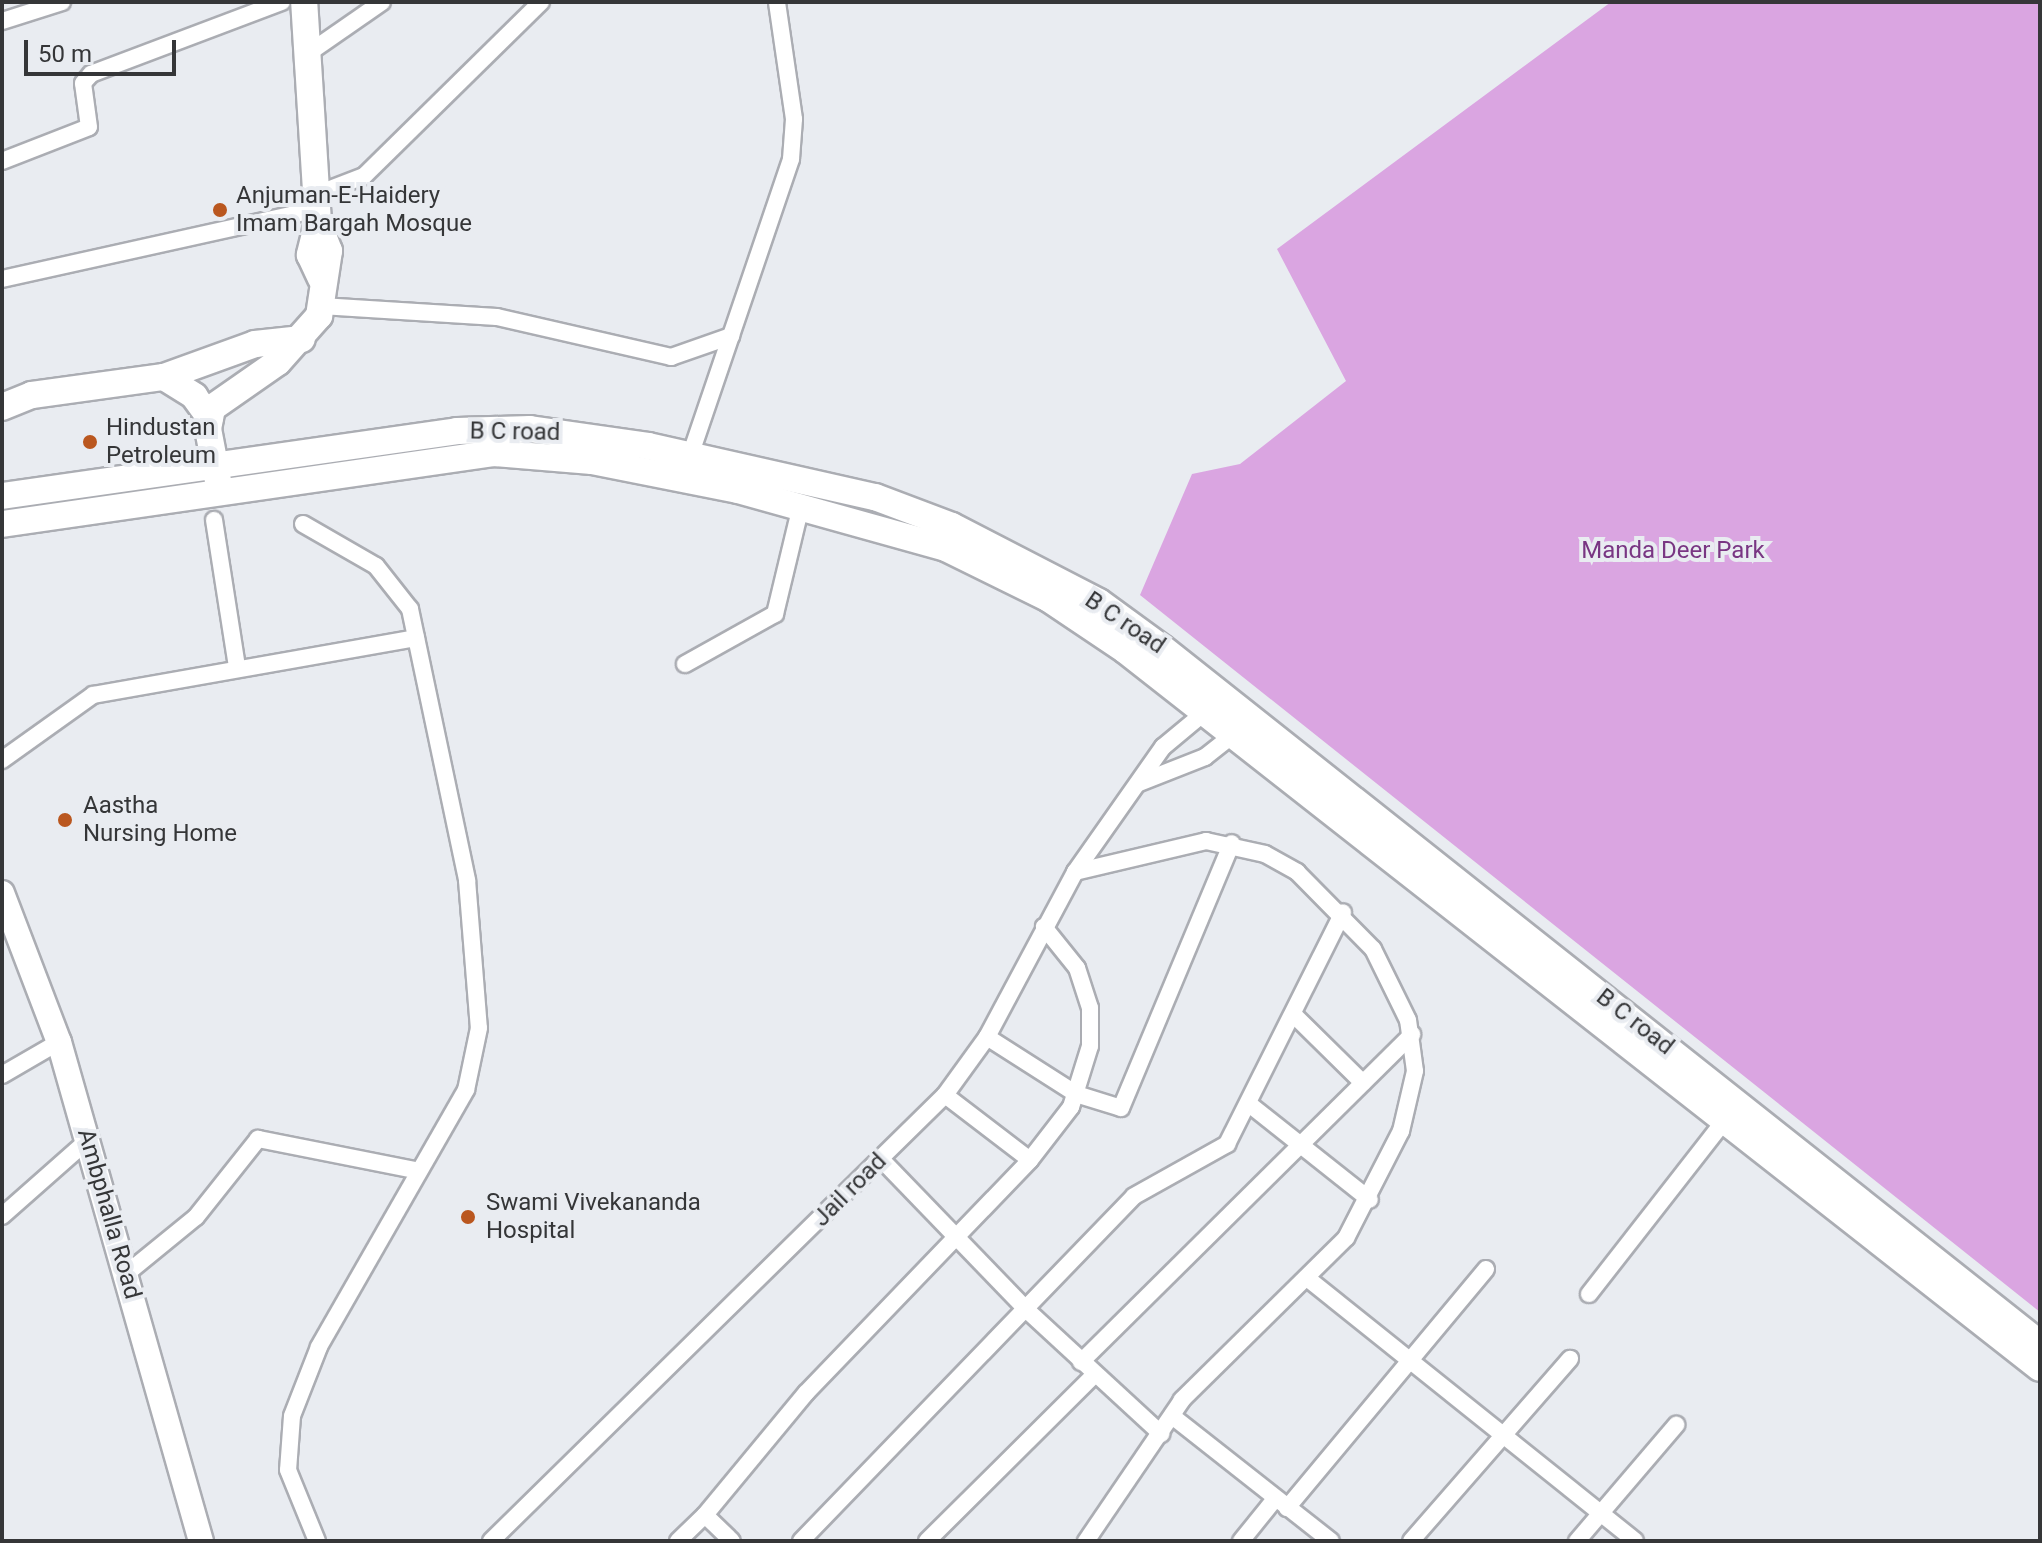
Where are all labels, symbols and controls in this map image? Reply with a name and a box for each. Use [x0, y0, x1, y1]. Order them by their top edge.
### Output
scale bar [28, 24, 180, 74]
text: 50 m [38, 40, 92, 68]
place label: Anjuman-E-Haidery Imam Bargah Mosque [236, 182, 472, 238]
marker: Anjuman-E-Haidery Imam Bargah Mosque [211, 201, 229, 219]
place label: Hindustan Petroleum [106, 414, 216, 470]
street label: B C road [469, 417, 561, 447]
marker: Hindustan Petroleum [81, 433, 99, 451]
park label: Manda Deer Park [1581, 537, 1765, 565]
street label: B C road [1079, 586, 1171, 660]
place label: Aastha Nursing Home [83, 792, 237, 848]
marker: Aastha Nursing Home [54, 809, 76, 831]
street label: B C road [1590, 983, 1680, 1061]
street label: Ambphalla Road [71, 1126, 147, 1302]
street label: Jail road [807, 1147, 893, 1233]
place label: Swami Vivekananda Hospital [486, 1189, 701, 1245]
marker: Swami Vivekananda Hospital [457, 1206, 479, 1228]

